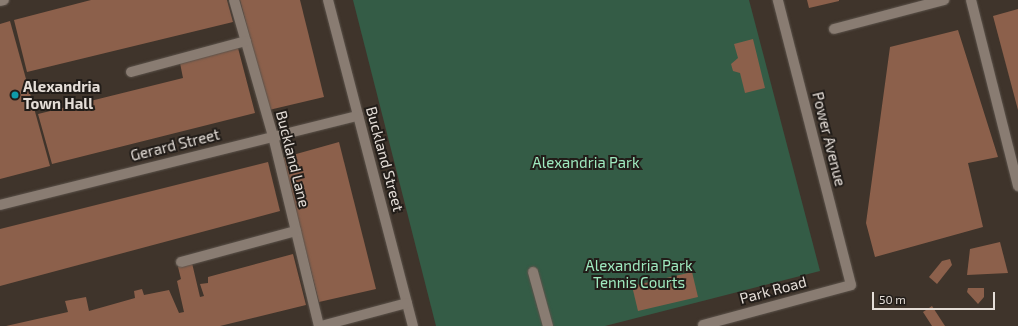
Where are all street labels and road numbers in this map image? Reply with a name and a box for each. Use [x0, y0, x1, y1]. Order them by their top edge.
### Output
street label: Power Avenue [809, 90, 849, 188]
street label: Buckland Street [362, 105, 408, 213]
street label: Buckland Lane [272, 109, 314, 209]
street label: Gerard Street [129, 125, 221, 165]
street label: Park Road [738, 272, 808, 308]

